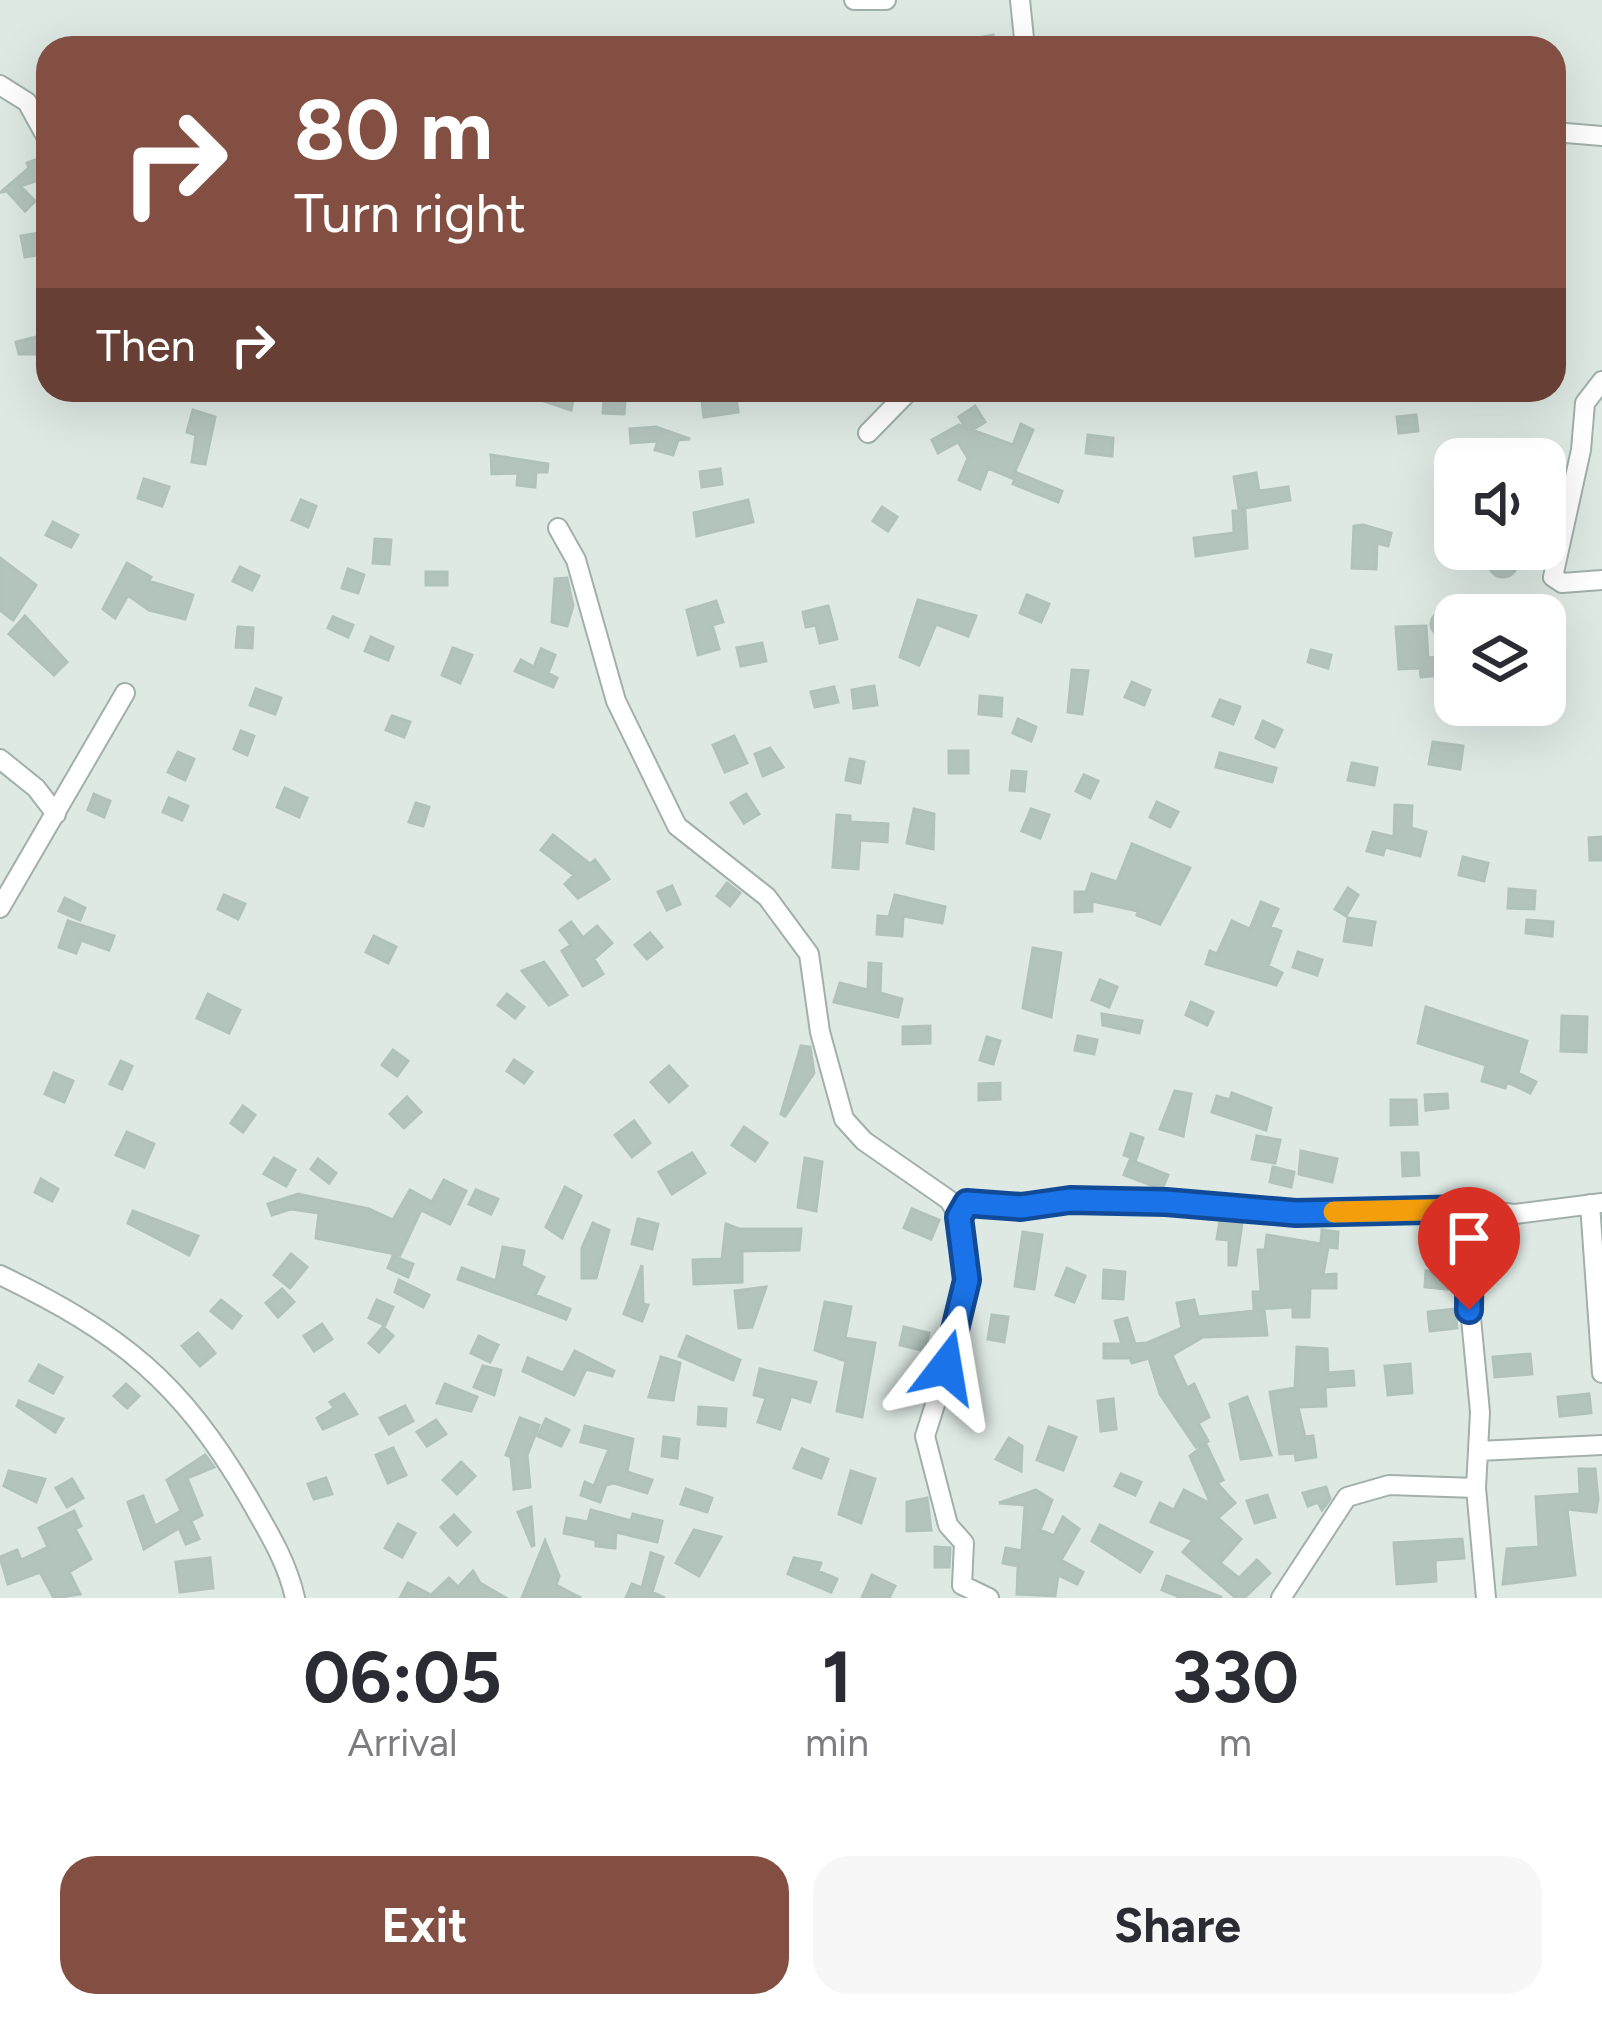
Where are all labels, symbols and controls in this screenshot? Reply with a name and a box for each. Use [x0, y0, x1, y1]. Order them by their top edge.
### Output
text: 80 m [294, 79, 493, 180]
icon: right [96, 84, 252, 240]
text: Turn right [294, 181, 526, 246]
icon: right [220, 312, 286, 378]
text: Then [96, 318, 196, 372]
map controls [1434, 438, 1566, 726]
button: sound [1434, 438, 1566, 570]
button: layers [1434, 594, 1566, 726]
pin [1418, 1187, 1520, 1310]
icon: arrive [1436, 1205, 1502, 1271]
position arrow [883, 1304, 1009, 1430]
text: 06:05 [303, 1634, 502, 1720]
text: 1 [822, 1634, 852, 1720]
text: 330 [1172, 1634, 1299, 1720]
text: Arrival [347, 1719, 458, 1766]
text: min [805, 1719, 869, 1766]
text: m [1219, 1719, 1252, 1766]
button: Exit [60, 1856, 789, 1994]
button: Share [813, 1856, 1542, 1994]

